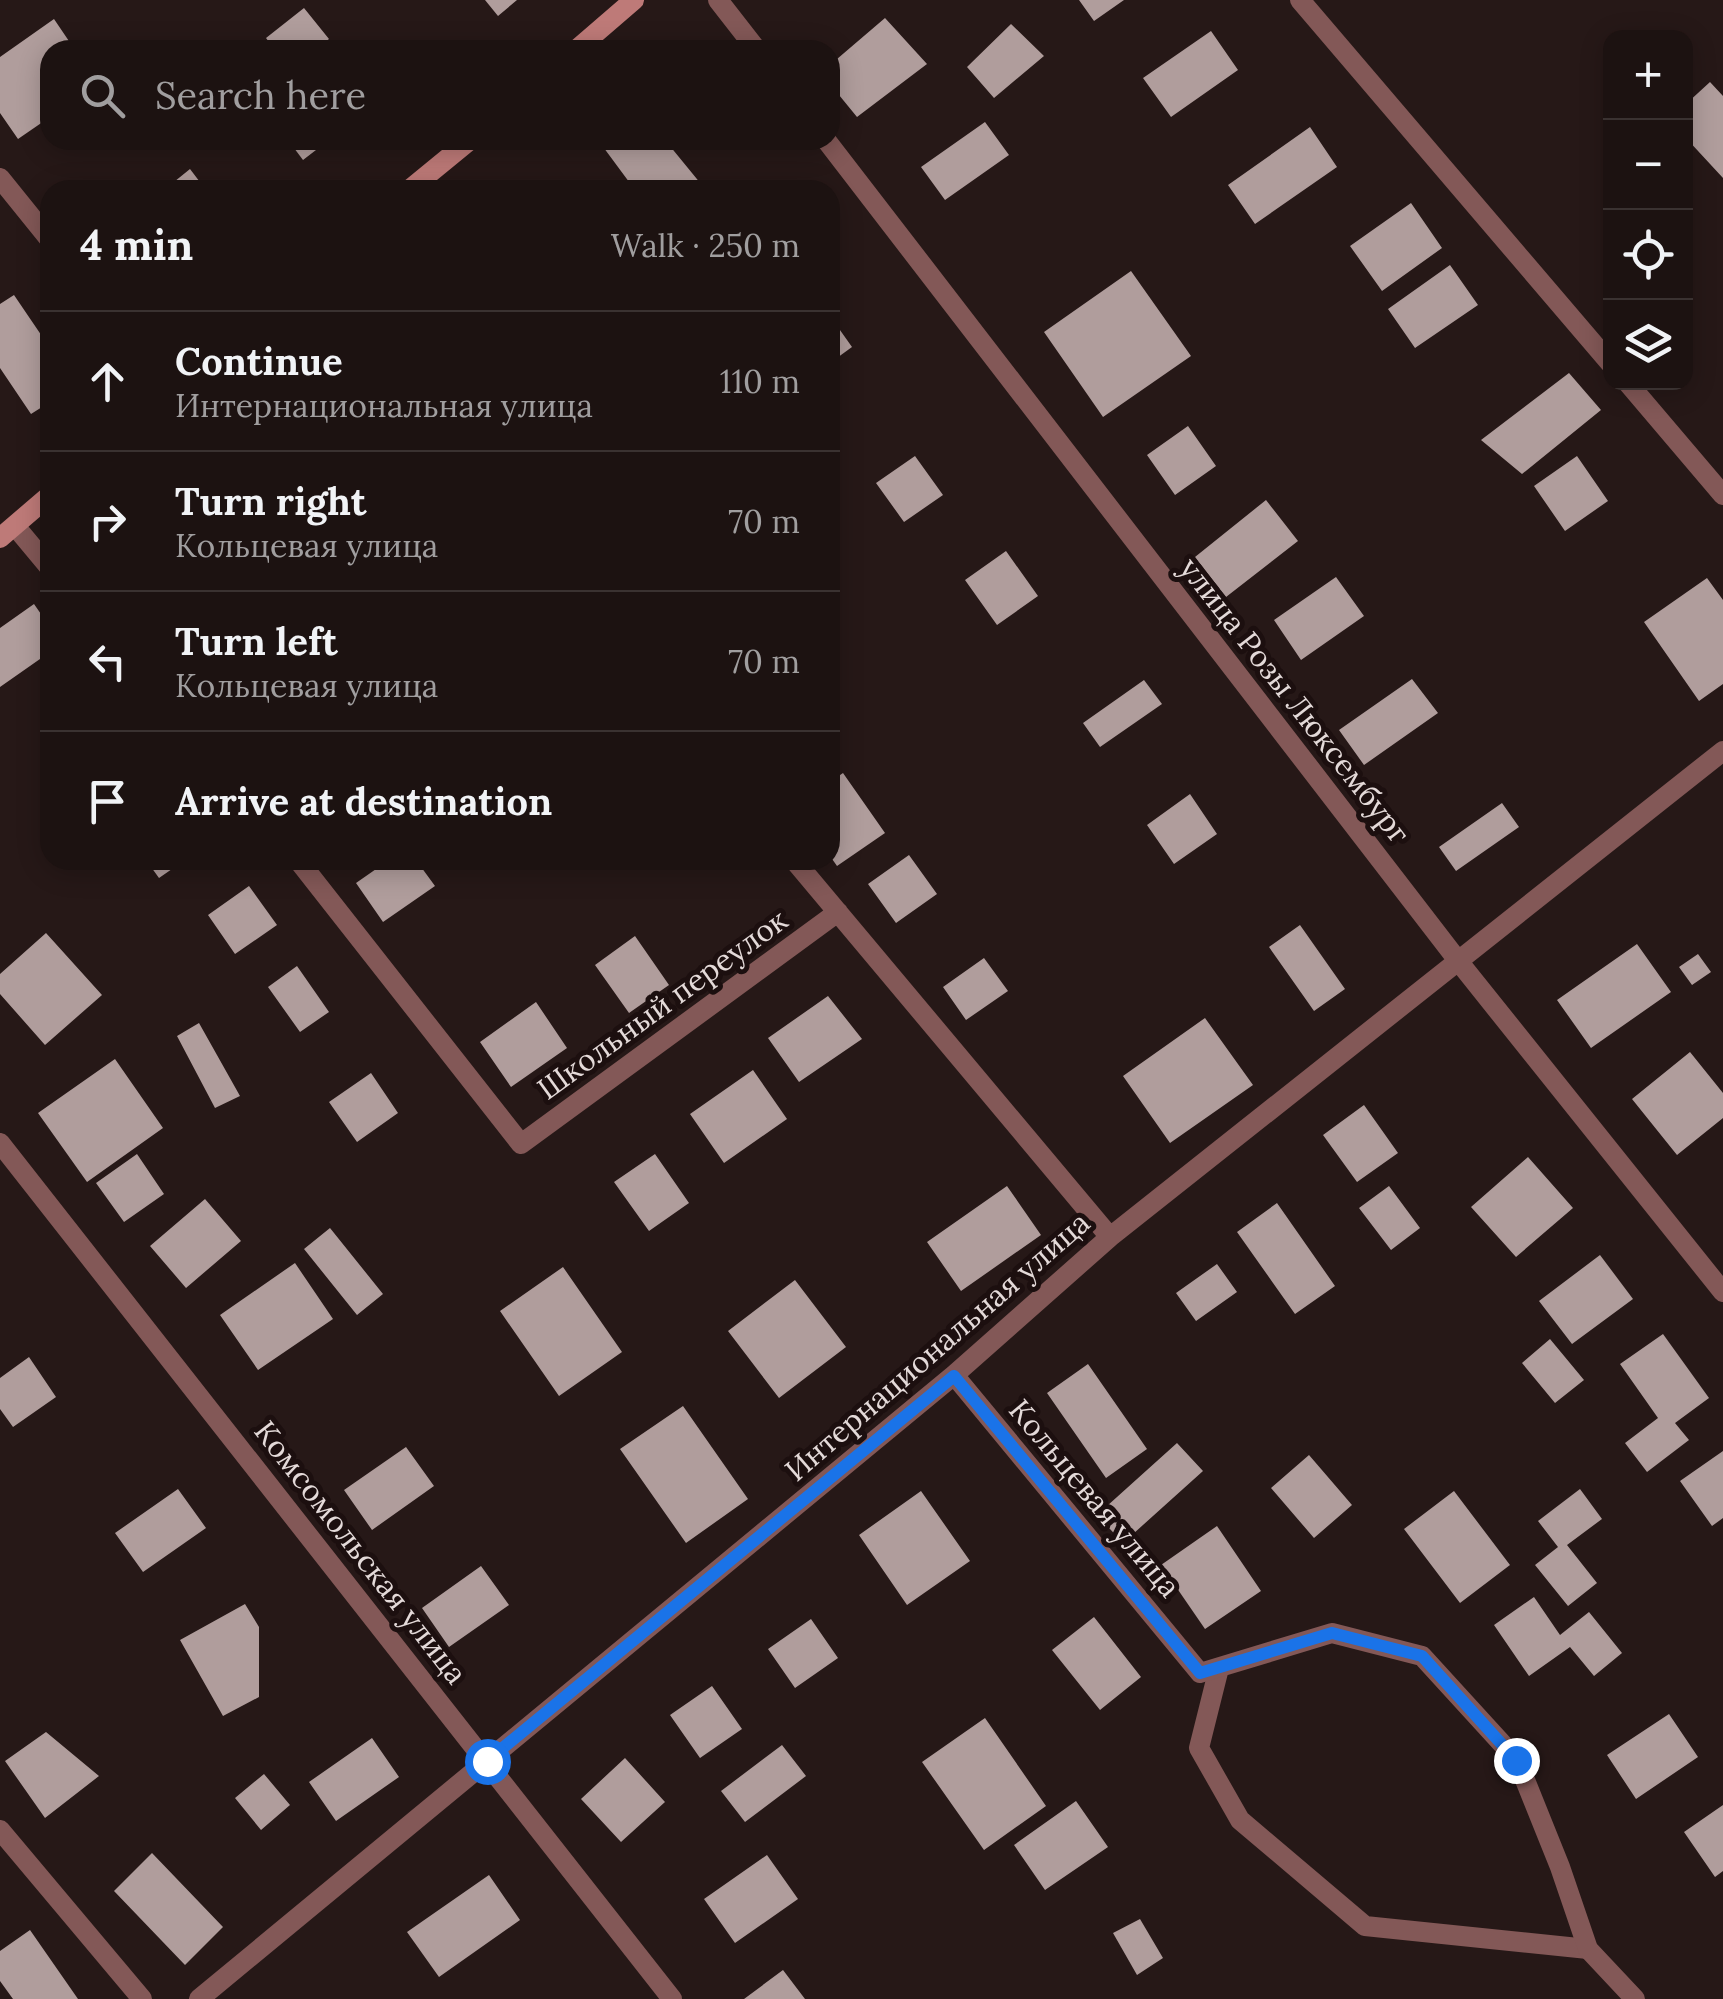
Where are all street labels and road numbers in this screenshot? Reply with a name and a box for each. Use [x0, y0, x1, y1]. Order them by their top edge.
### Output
street label: улица Розы Люксембург [1171, 550, 1418, 851]
street label: Школьный переулок [529, 900, 795, 1108]
street label: Интернациональная улица [777, 1203, 1098, 1490]
street label: Кольцевая улица [1000, 1391, 1189, 1605]
street label: Комсомольская улица [246, 1413, 476, 1692]

